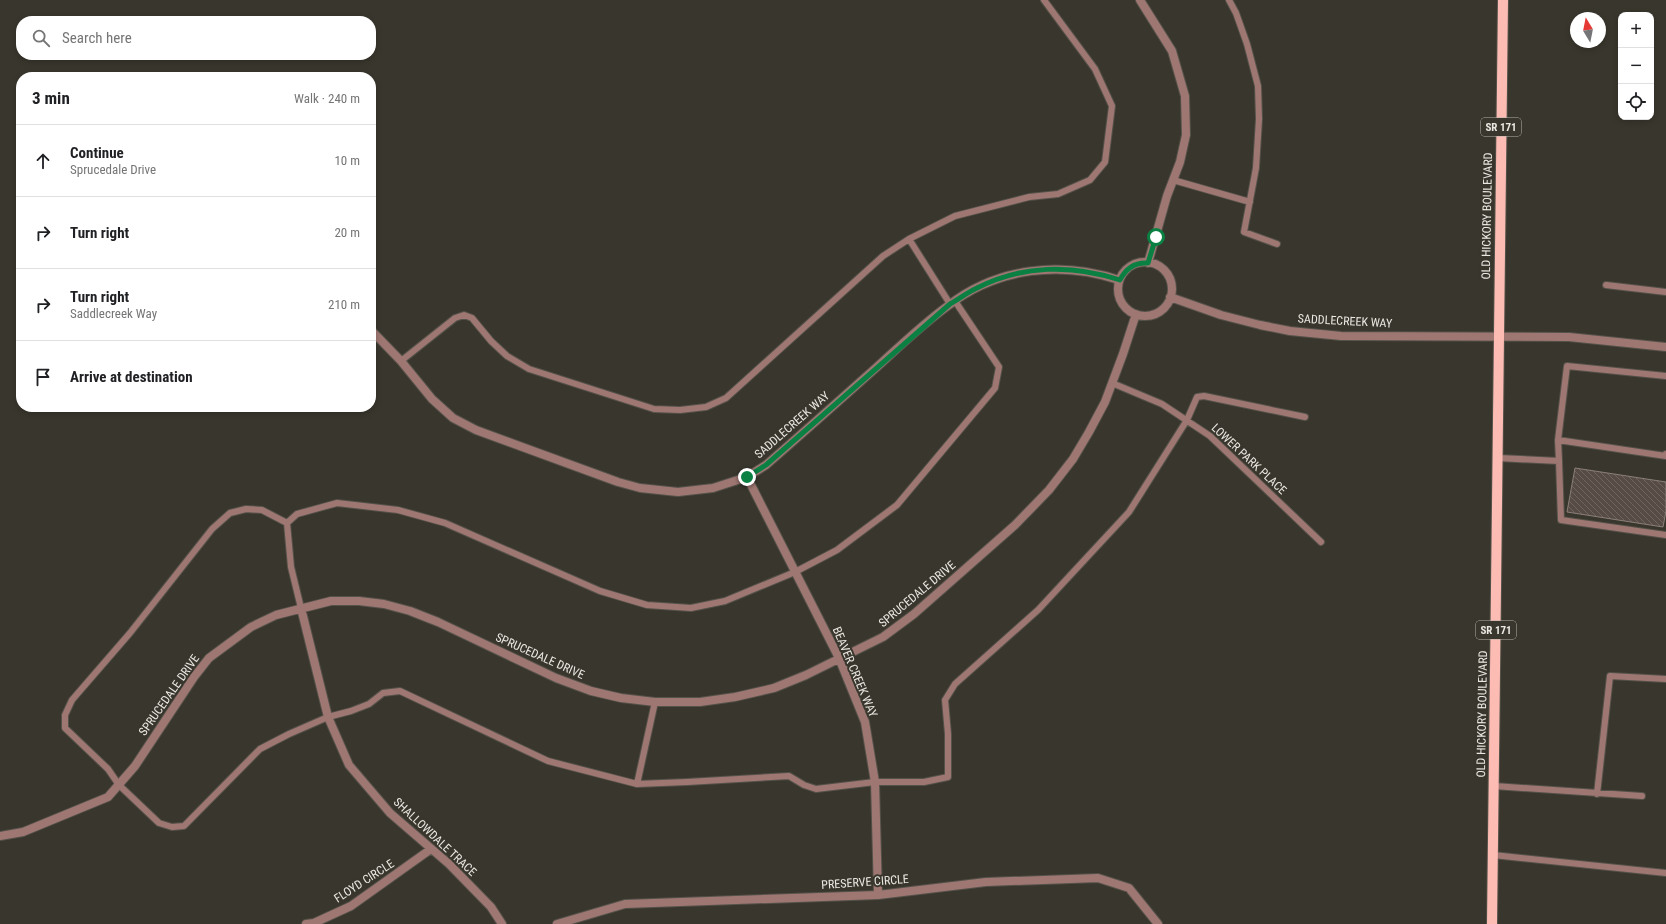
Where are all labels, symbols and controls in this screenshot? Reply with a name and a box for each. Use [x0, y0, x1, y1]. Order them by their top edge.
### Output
north arrow [1570, 12, 1606, 48]
map controls [1618, 12, 1654, 120]
button: + [1618, 12, 1654, 48]
search box [16, 16, 376, 60]
icon: search [30, 27, 52, 49]
text: Search here [62, 29, 132, 47]
button: − [1618, 48, 1654, 84]
button: locate [1618, 84, 1654, 120]
text: 3 min [32, 88, 70, 108]
text: Walk · 240 m [294, 91, 360, 106]
road number: SR 171 [1481, 118, 1521, 136]
text: Continue [70, 144, 124, 162]
icon: ahead [32, 150, 54, 172]
street label: OLD HICKORY BOULEVARD [1479, 152, 1495, 280]
text: 10 m [334, 153, 360, 168]
text: Sprucedale Drive [70, 162, 156, 177]
icon: right [32, 222, 54, 244]
text: Turn right [70, 224, 129, 242]
text: 20 m [334, 225, 360, 240]
route start [1147, 228, 1165, 246]
text: Turn right [70, 288, 129, 306]
icon: right [32, 294, 54, 316]
text: 210 m [328, 297, 360, 312]
text: Saddlecreek Way [70, 306, 157, 321]
street label: SADDLECREEK WAY [1297, 312, 1393, 330]
icon: arrive [32, 366, 54, 388]
text: Arrive at destination [70, 368, 193, 386]
street label: SADDLECREEK WAY [752, 388, 833, 461]
street label: LOWER PARK PLACE [1209, 421, 1289, 497]
route end [738, 468, 756, 486]
street label: SPRUCEDALE DRIVE [876, 558, 958, 630]
road number: SR 171 [1476, 621, 1516, 639]
street label: BEAVER CREEK WAY [830, 625, 881, 720]
street label: SPRUCEDALE DRIVE [493, 630, 587, 682]
street label: OLD HICKORY BOULEVARD [1474, 650, 1490, 778]
street label: SPRUCEDALE DRIVE [136, 652, 202, 738]
street label: SHALLOWDALE TRACE [391, 795, 479, 879]
street label: FLOYD CIRCLE [331, 856, 397, 906]
street label: PRESERVE CIRCLE [821, 872, 909, 892]

